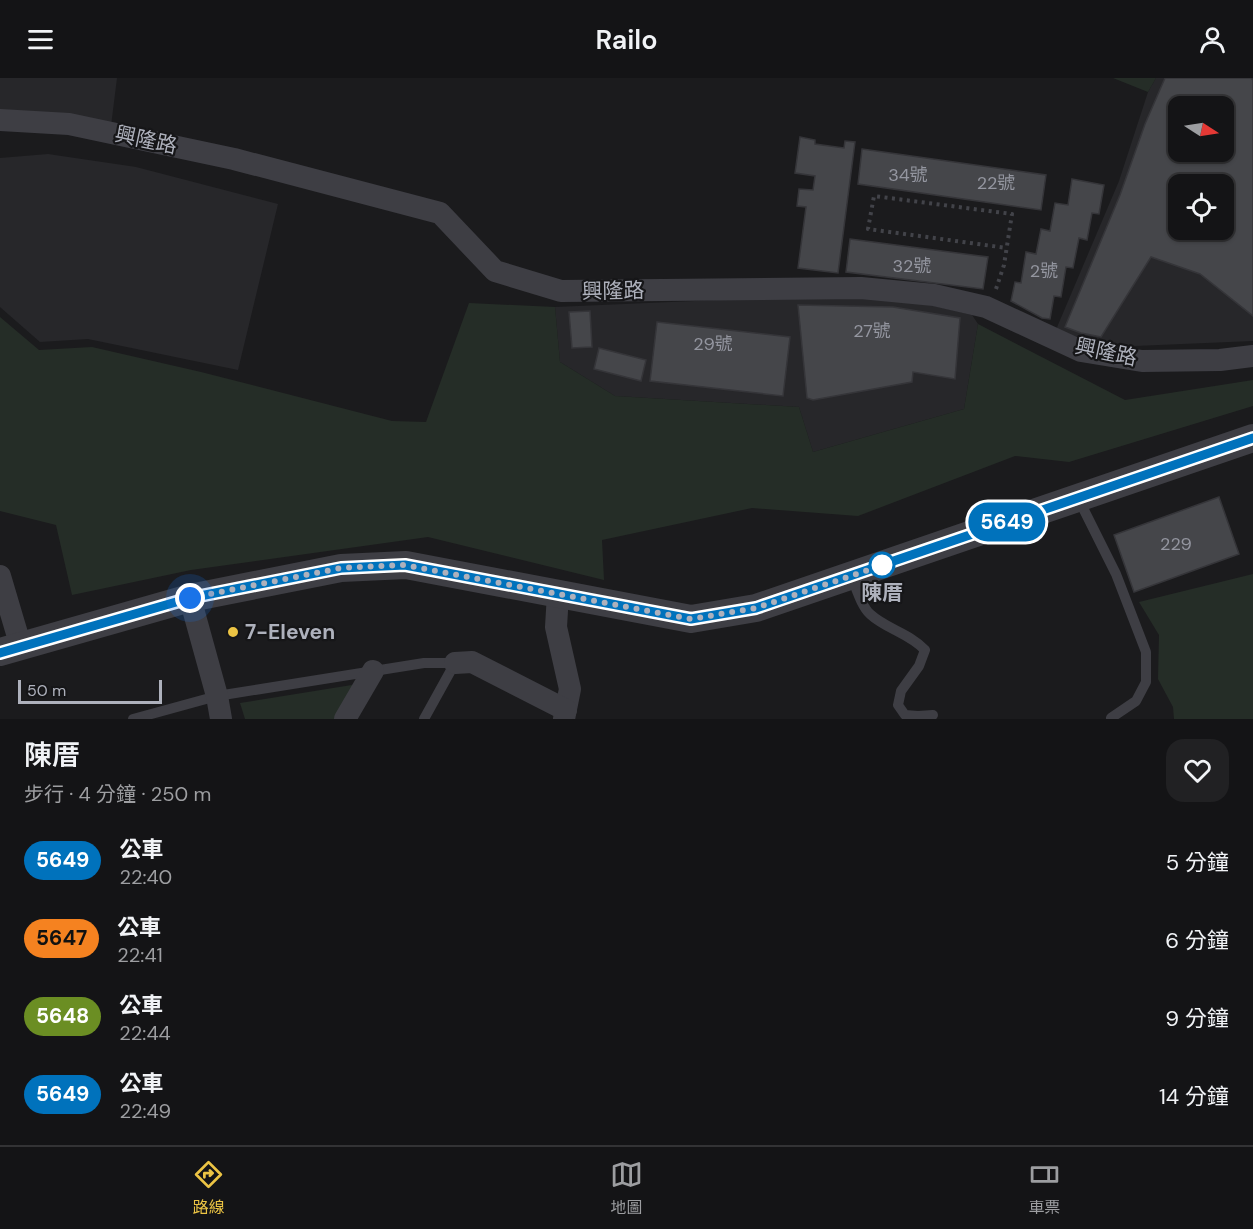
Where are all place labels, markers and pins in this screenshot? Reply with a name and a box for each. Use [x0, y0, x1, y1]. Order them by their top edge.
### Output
marker: 陳厝 [869, 552, 895, 578]
place label: 陳厝 [861, 579, 903, 607]
place label: 7-Eleven [245, 618, 335, 646]
marker: 7-Eleven [226, 625, 240, 639]

